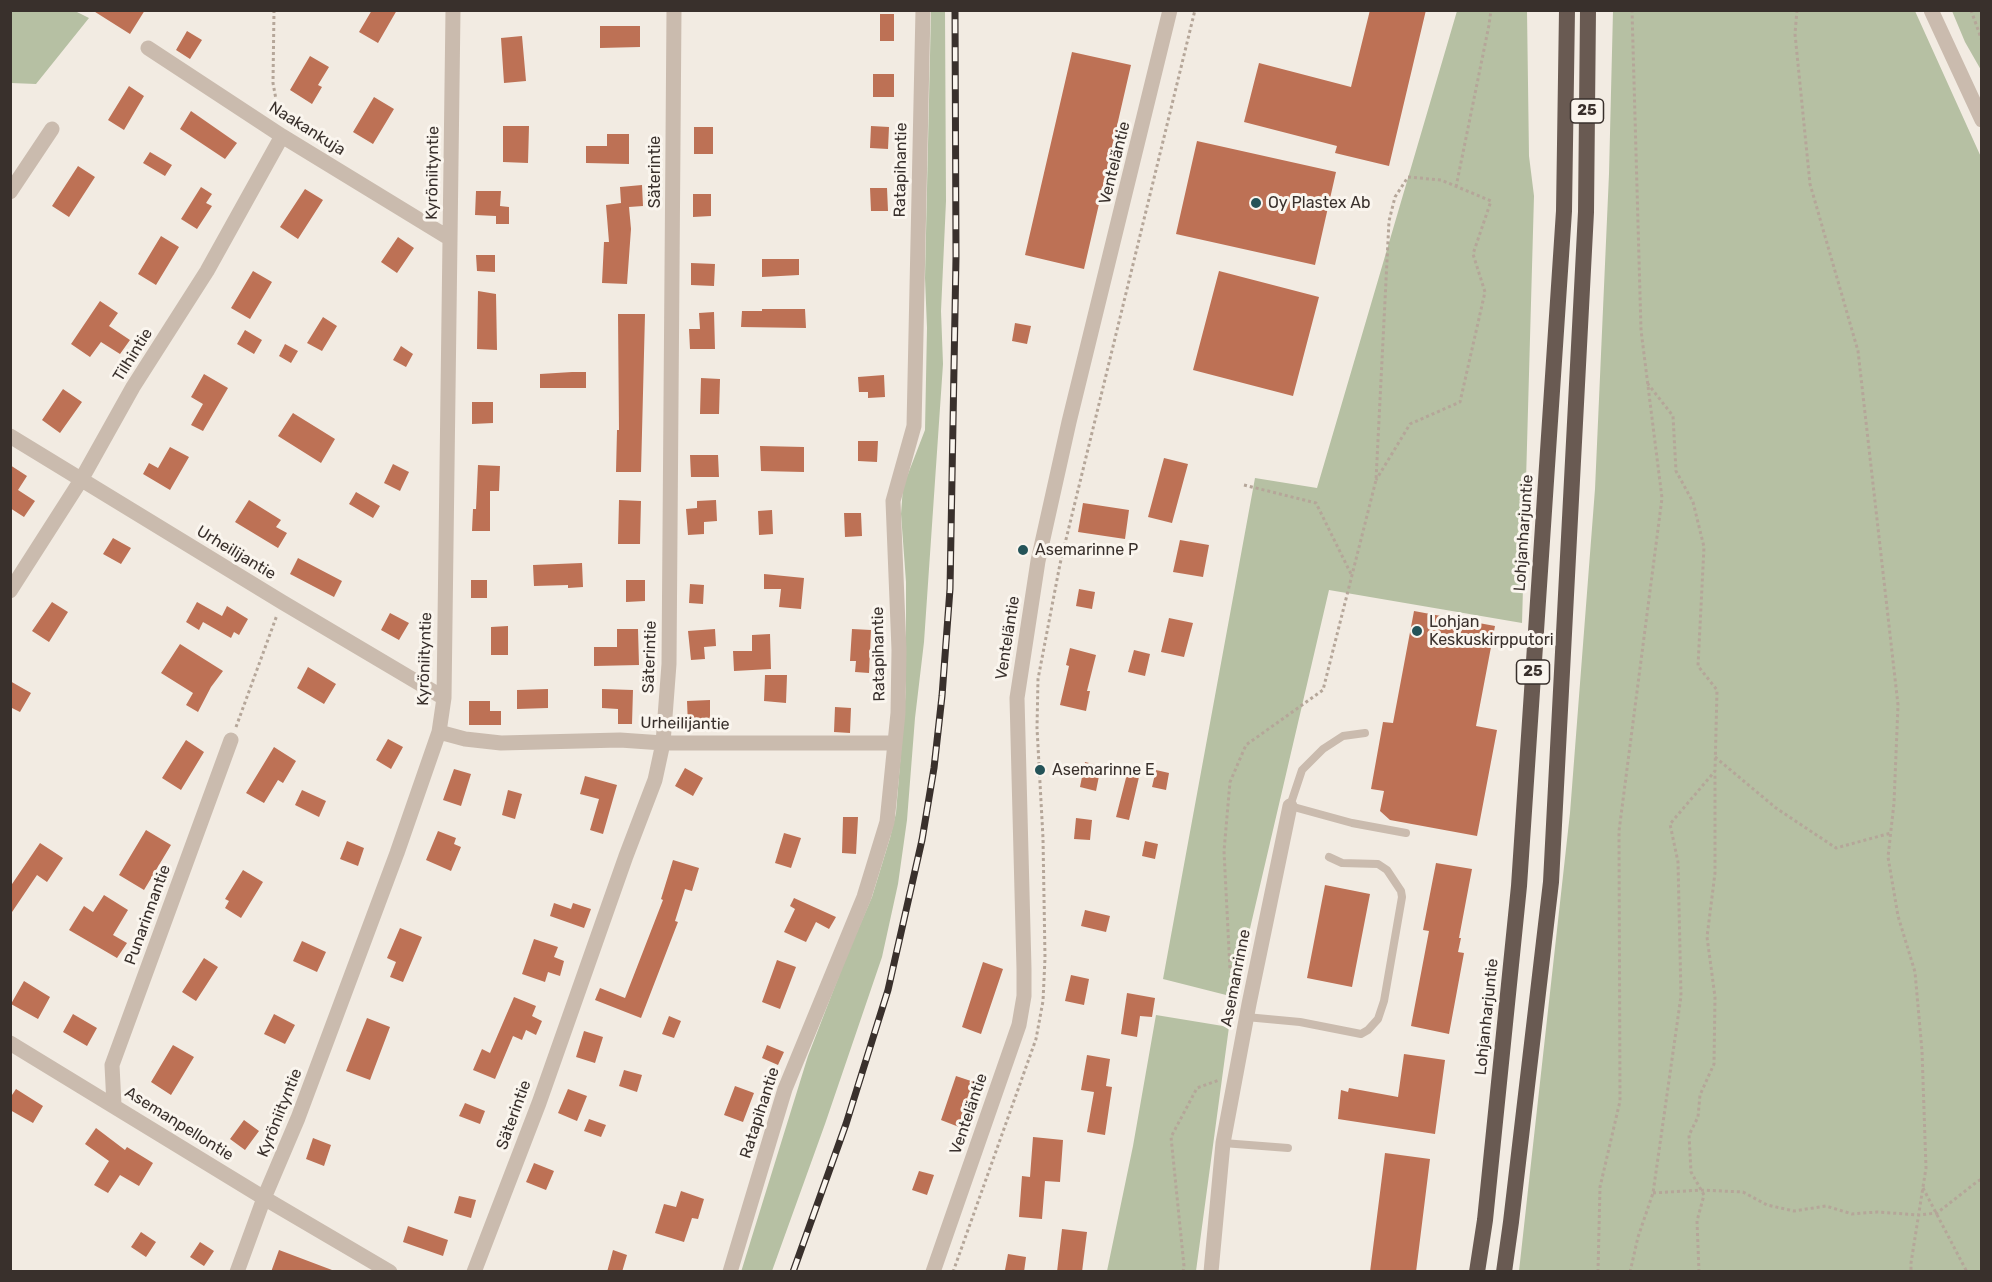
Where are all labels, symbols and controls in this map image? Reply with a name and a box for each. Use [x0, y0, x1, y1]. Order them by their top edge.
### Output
street label: Naakankuja [265, 98, 349, 160]
road number: 25 [1570, 99, 1604, 123]
street label: Venteläntie [1095, 120, 1135, 206]
street label: Ratapihantie [891, 122, 911, 218]
street label: Kyröniityntie [423, 126, 443, 220]
street label: Säterintie [645, 136, 665, 208]
place label: Oy Plastex Ab [1268, 193, 1371, 213]
marker: Oy Plastex Ab [1249, 196, 1263, 210]
street label: Tilhintie [109, 325, 157, 385]
street label: Lohjanharjuntie [1510, 474, 1538, 592]
street label: Urheilijantie [193, 522, 279, 584]
place label: Asemarinne P [1035, 540, 1138, 560]
marker: Asemarinne P [1016, 543, 1030, 557]
street label: Venteläntie [992, 595, 1024, 681]
street label: Ratapihantie [869, 606, 889, 702]
street label: Kyröniityntie [414, 612, 436, 706]
place label: Lohjan Keskuskirpputori [1429, 612, 1554, 650]
street label: Säterintie [639, 620, 661, 694]
marker: Lohjan Keskuskirpputori [1410, 624, 1424, 638]
road number: 25 [1516, 660, 1550, 684]
street label: Urheilijantie [640, 714, 730, 734]
place label: Asemarinne E [1052, 760, 1155, 780]
marker: Asemarinne E [1033, 763, 1047, 777]
street label: Punarinnantie [121, 862, 175, 968]
street label: Asemanrinne [1217, 928, 1255, 1028]
street label: Lohjanharjuntie [1471, 958, 1503, 1076]
street label: Ratapihantie [736, 1065, 784, 1161]
street label: Kyröniityntie [254, 1066, 306, 1160]
street label: Venteläntie [946, 1071, 992, 1157]
street label: Säterintie [493, 1078, 535, 1152]
street label: Asemanpellontie [121, 1083, 237, 1165]

